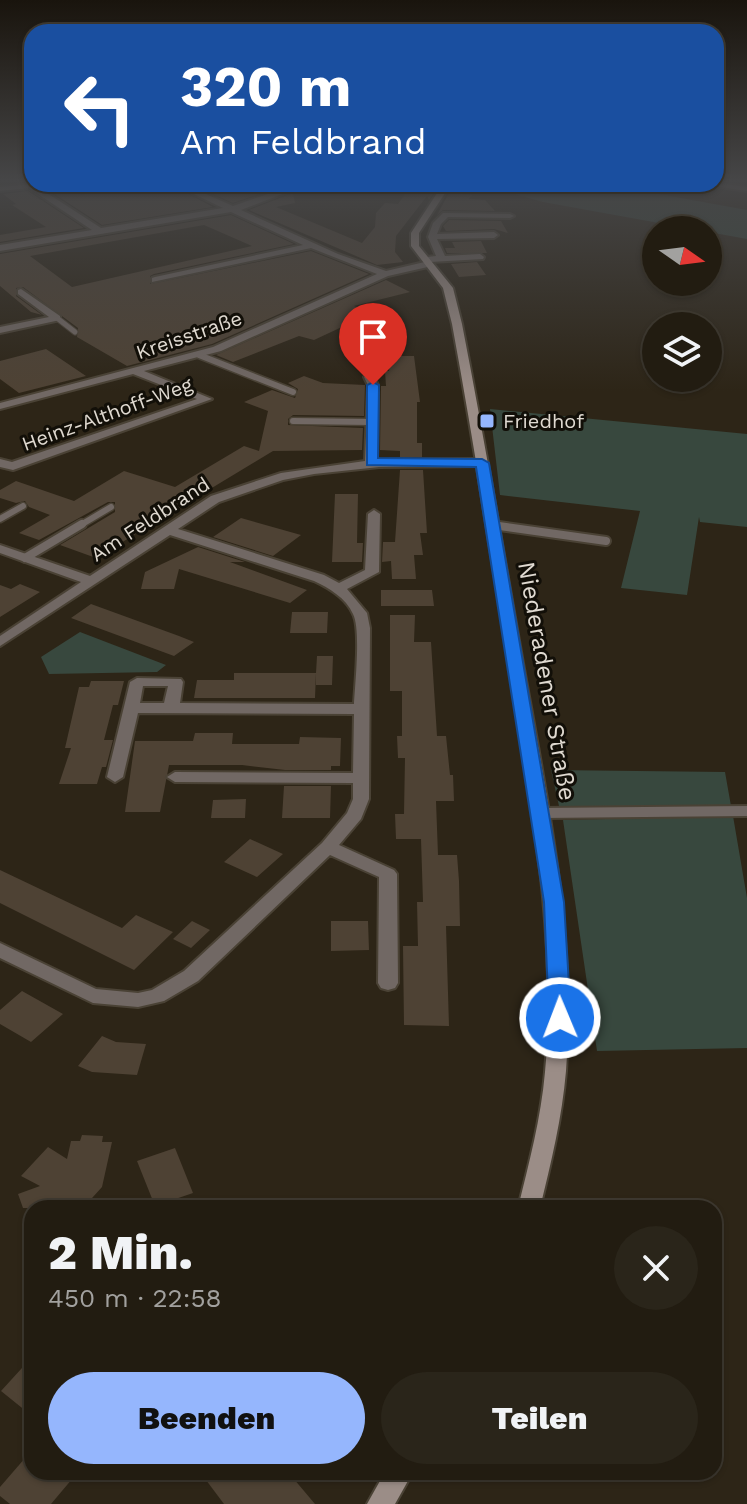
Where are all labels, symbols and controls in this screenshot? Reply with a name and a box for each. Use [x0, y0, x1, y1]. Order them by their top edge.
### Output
text: 320 m [180, 54, 351, 120]
icon: left [48, 56, 152, 160]
text: Am Feldbrand [180, 121, 427, 163]
north arrow [642, 216, 722, 296]
map controls [642, 216, 722, 392]
pin [339, 303, 407, 385]
street label: Kreisstraße [133, 306, 245, 364]
button: layers [642, 312, 722, 392]
icon: arrive [351, 315, 395, 359]
street label: Heinz-Althoff-Weg [19, 372, 196, 456]
place label: Friedhof [503, 409, 584, 433]
marker: Friedhof [478, 412, 496, 430]
street label: Am Feldbrand [86, 472, 214, 566]
street label: Niederadener Straße [512, 559, 582, 803]
position arrow [518, 976, 602, 1060]
text: 2 Min. [48, 1224, 193, 1281]
button: close [614, 1226, 698, 1310]
text: 450 m · 22:58 [48, 1283, 222, 1313]
button: Beenden [48, 1372, 365, 1464]
button: Teilen [381, 1372, 698, 1464]

